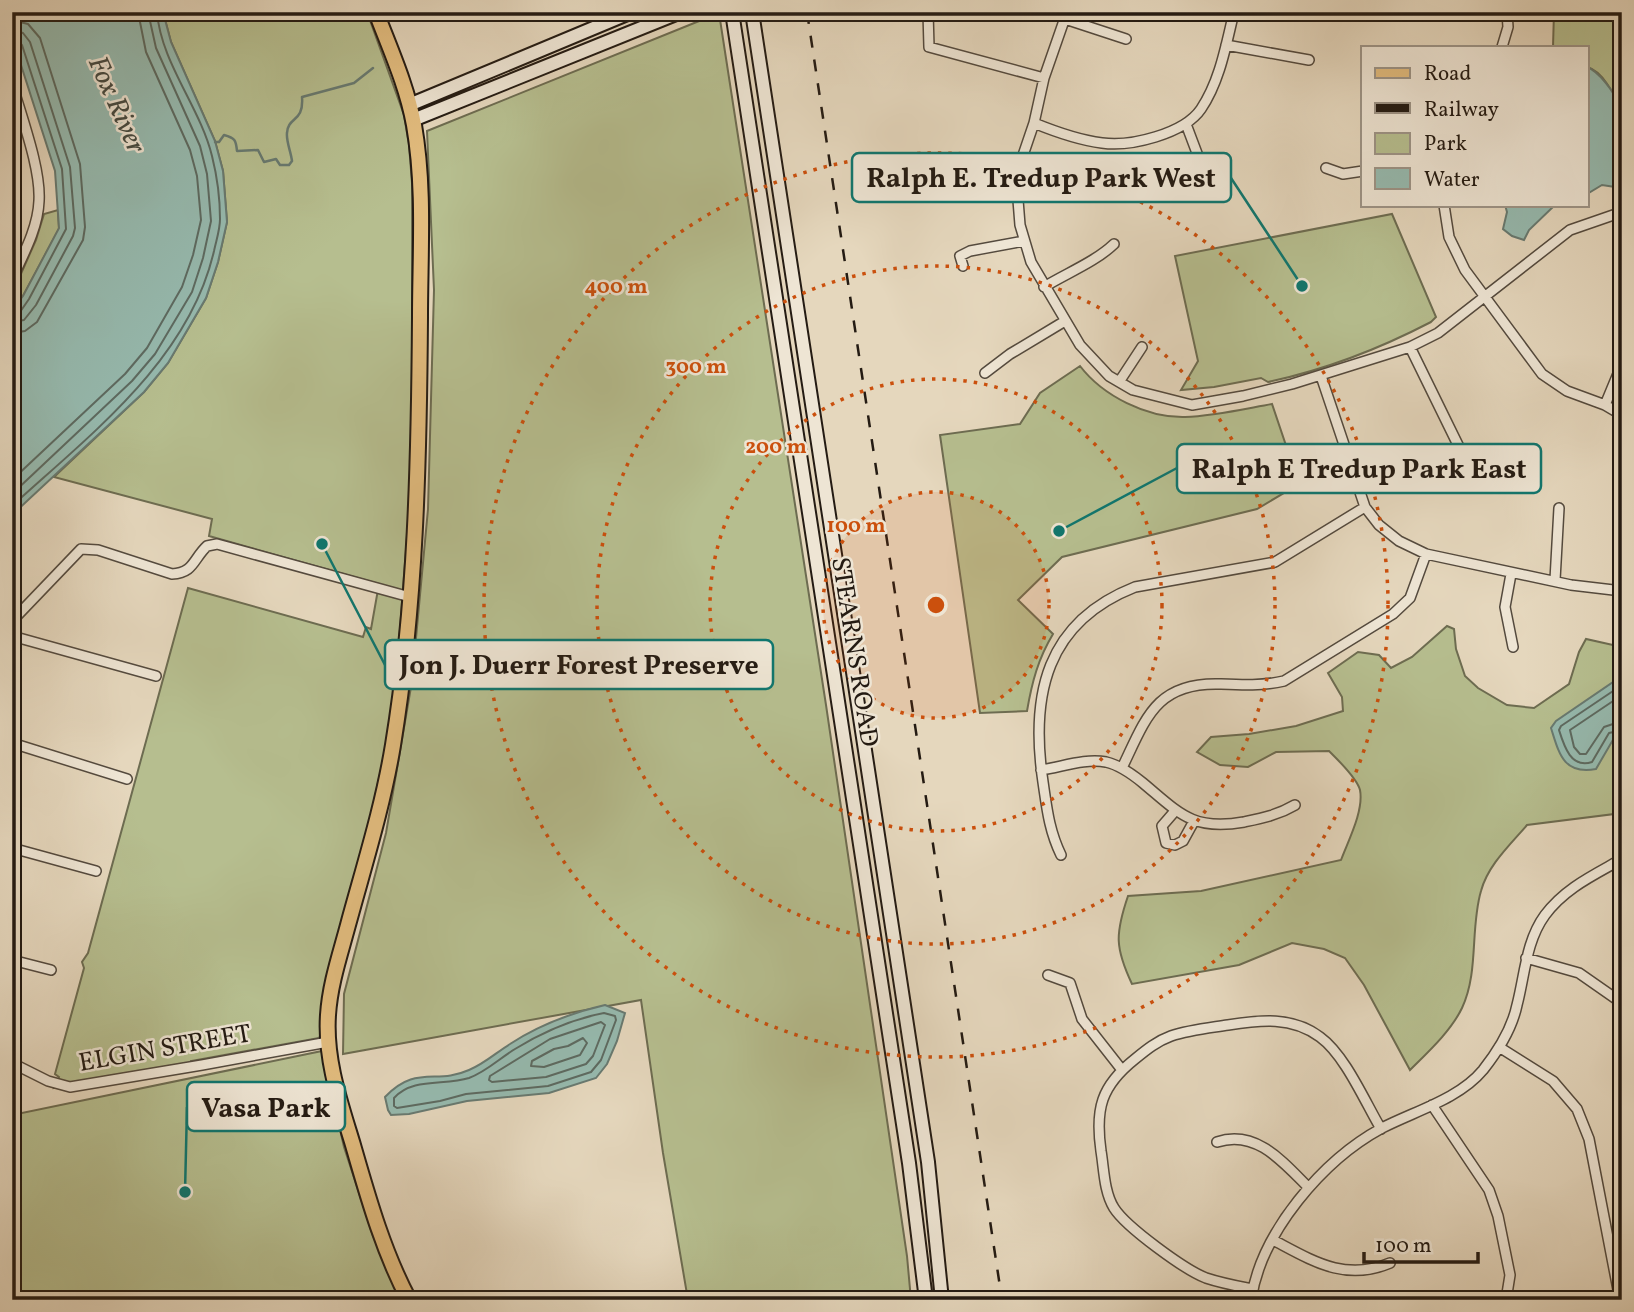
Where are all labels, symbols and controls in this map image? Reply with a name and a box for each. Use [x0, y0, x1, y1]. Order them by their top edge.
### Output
legend [1361, 46, 1588, 206]
water label: Fox River [77, 50, 155, 160]
text: Road [1424, 60, 1471, 89]
text: Railway [1424, 96, 1500, 125]
text: Park [1424, 130, 1467, 159]
callout: Ralph E. Tredup Park West [852, 153, 1231, 202]
text: Ralph E. Tredup Park West [866, 160, 1216, 199]
text: Water [1424, 166, 1480, 195]
text: 400 m [585, 273, 647, 302]
text: 300 m [666, 353, 726, 382]
text: 200 m [745, 433, 807, 462]
callout: Ralph E Tredup Park East [1177, 444, 1541, 493]
text: Ralph E Tredup Park East [1191, 451, 1527, 490]
text: 100 m [826, 512, 886, 541]
street label: STEARNS ROAD [821, 555, 887, 750]
centre of rings [924, 593, 948, 617]
callout: Jon J. Duerr Forest Preserve [385, 640, 773, 689]
text: Jon J. Duerr Forest Preserve [398, 647, 759, 686]
street label: ELGIN STREET [76, 1016, 254, 1082]
callout: Vasa Park [187, 1082, 345, 1131]
text: Vasa Park [201, 1090, 331, 1129]
scale bar [1364, 1221, 1478, 1265]
text: 100 m [1375, 1232, 1432, 1261]

